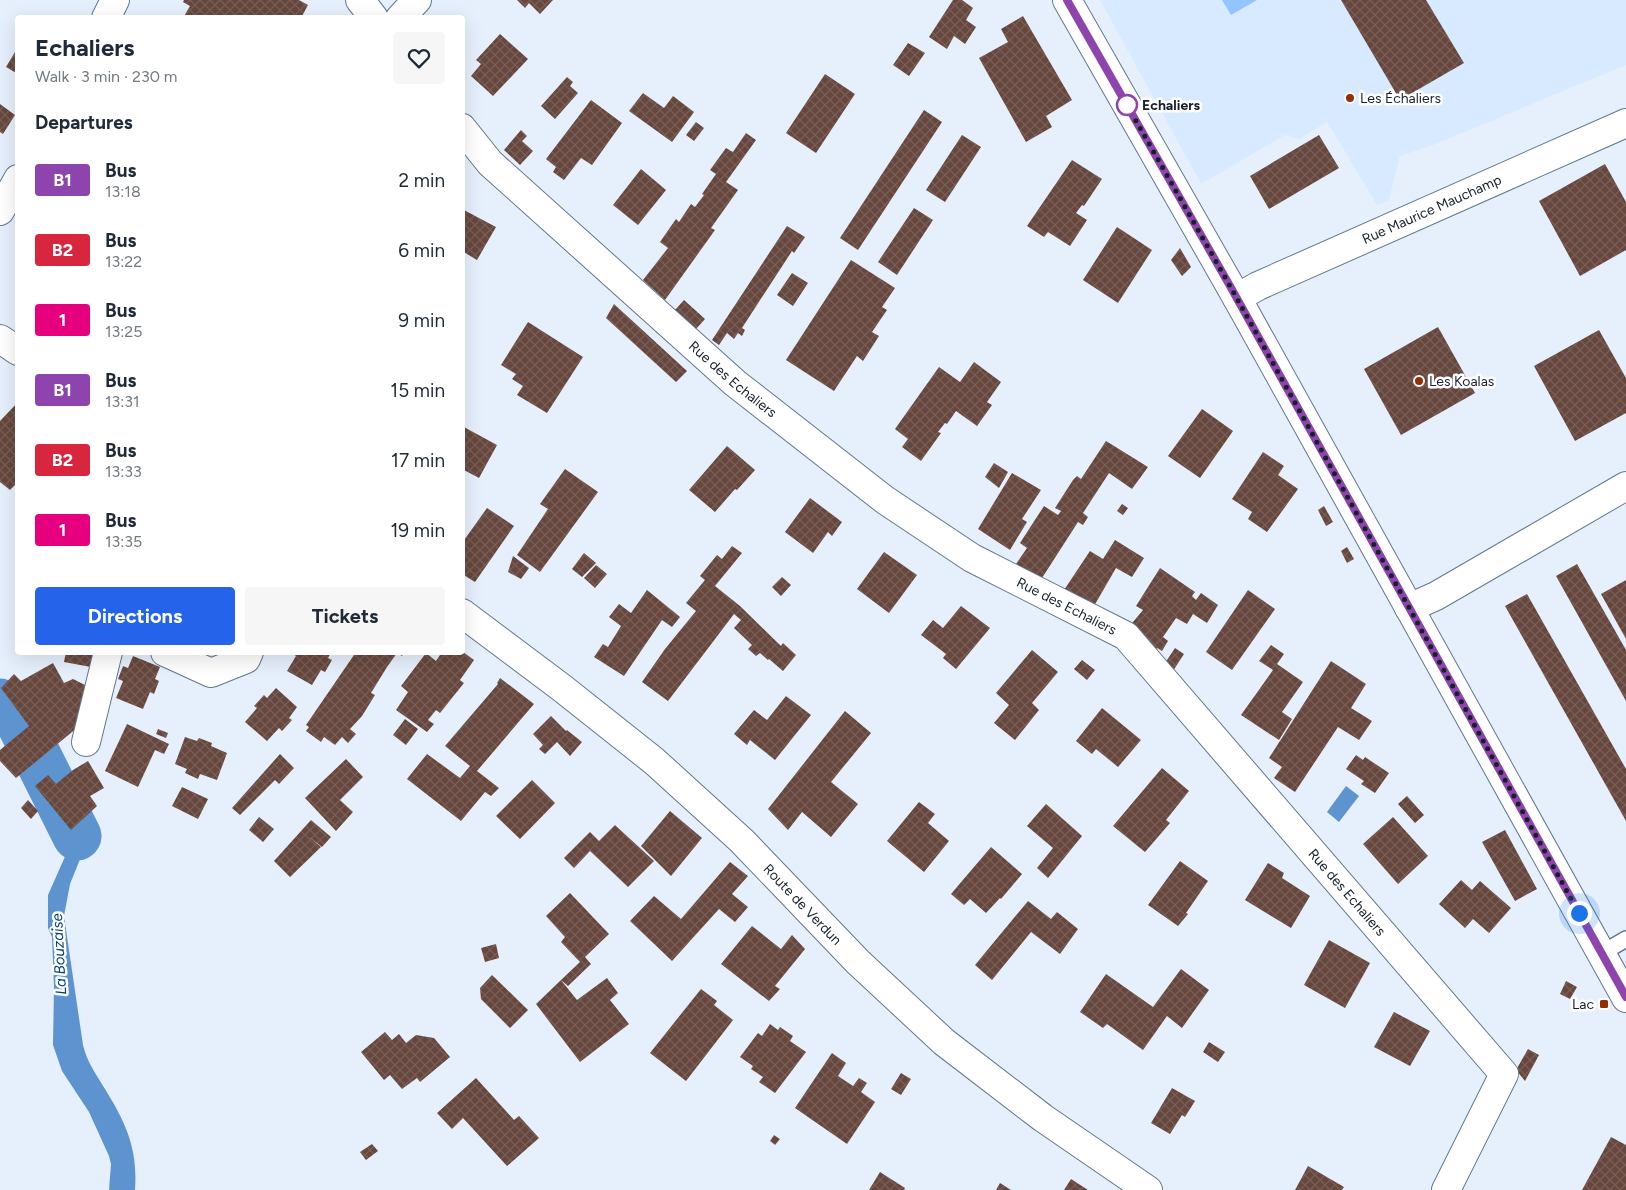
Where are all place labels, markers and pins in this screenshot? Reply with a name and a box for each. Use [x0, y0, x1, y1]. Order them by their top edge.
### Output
place label: Les Échaliers [1360, 90, 1441, 107]
marker: Les Échaliers [1344, 92, 1356, 104]
marker: Echaliers [1116, 94, 1138, 116]
place label: Echaliers [1142, 97, 1201, 114]
place label: Les Koalas [1429, 373, 1494, 390]
marker: Les Koalas [1413, 375, 1425, 387]
place label: Lac [1572, 996, 1594, 1013]
marker: Lac [1598, 998, 1610, 1010]

